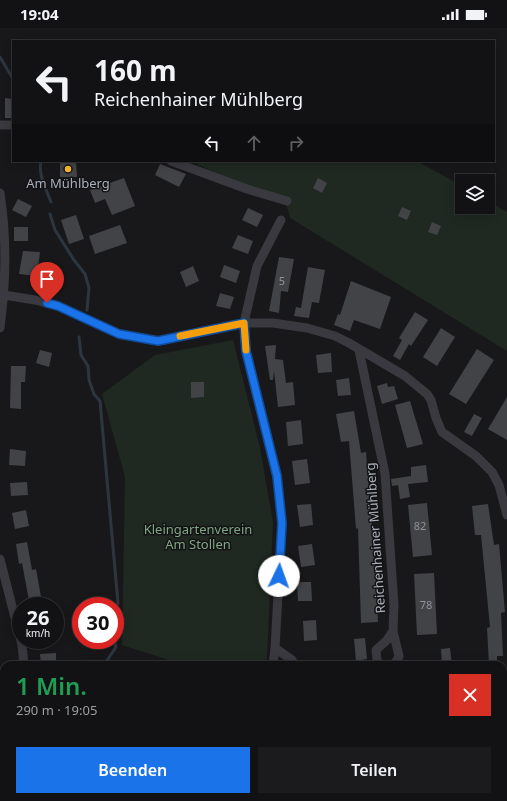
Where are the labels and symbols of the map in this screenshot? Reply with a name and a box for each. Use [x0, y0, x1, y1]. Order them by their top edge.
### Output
marker: Am Mühlberg [63, 164, 73, 174]
place label: Am Mühlberg [26, 174, 110, 192]
pin [30, 262, 64, 303]
house number: 5 [279, 273, 285, 288]
street label: Reichenhainer Mühlberg [361, 462, 389, 614]
house number: 82 [414, 518, 426, 533]
park label: Kleingartenverein Am Stollen [144, 520, 252, 553]
position arrow [258, 555, 300, 597]
speed limit sign: 30 [72, 597, 124, 649]
house number: 78 [420, 597, 432, 612]

